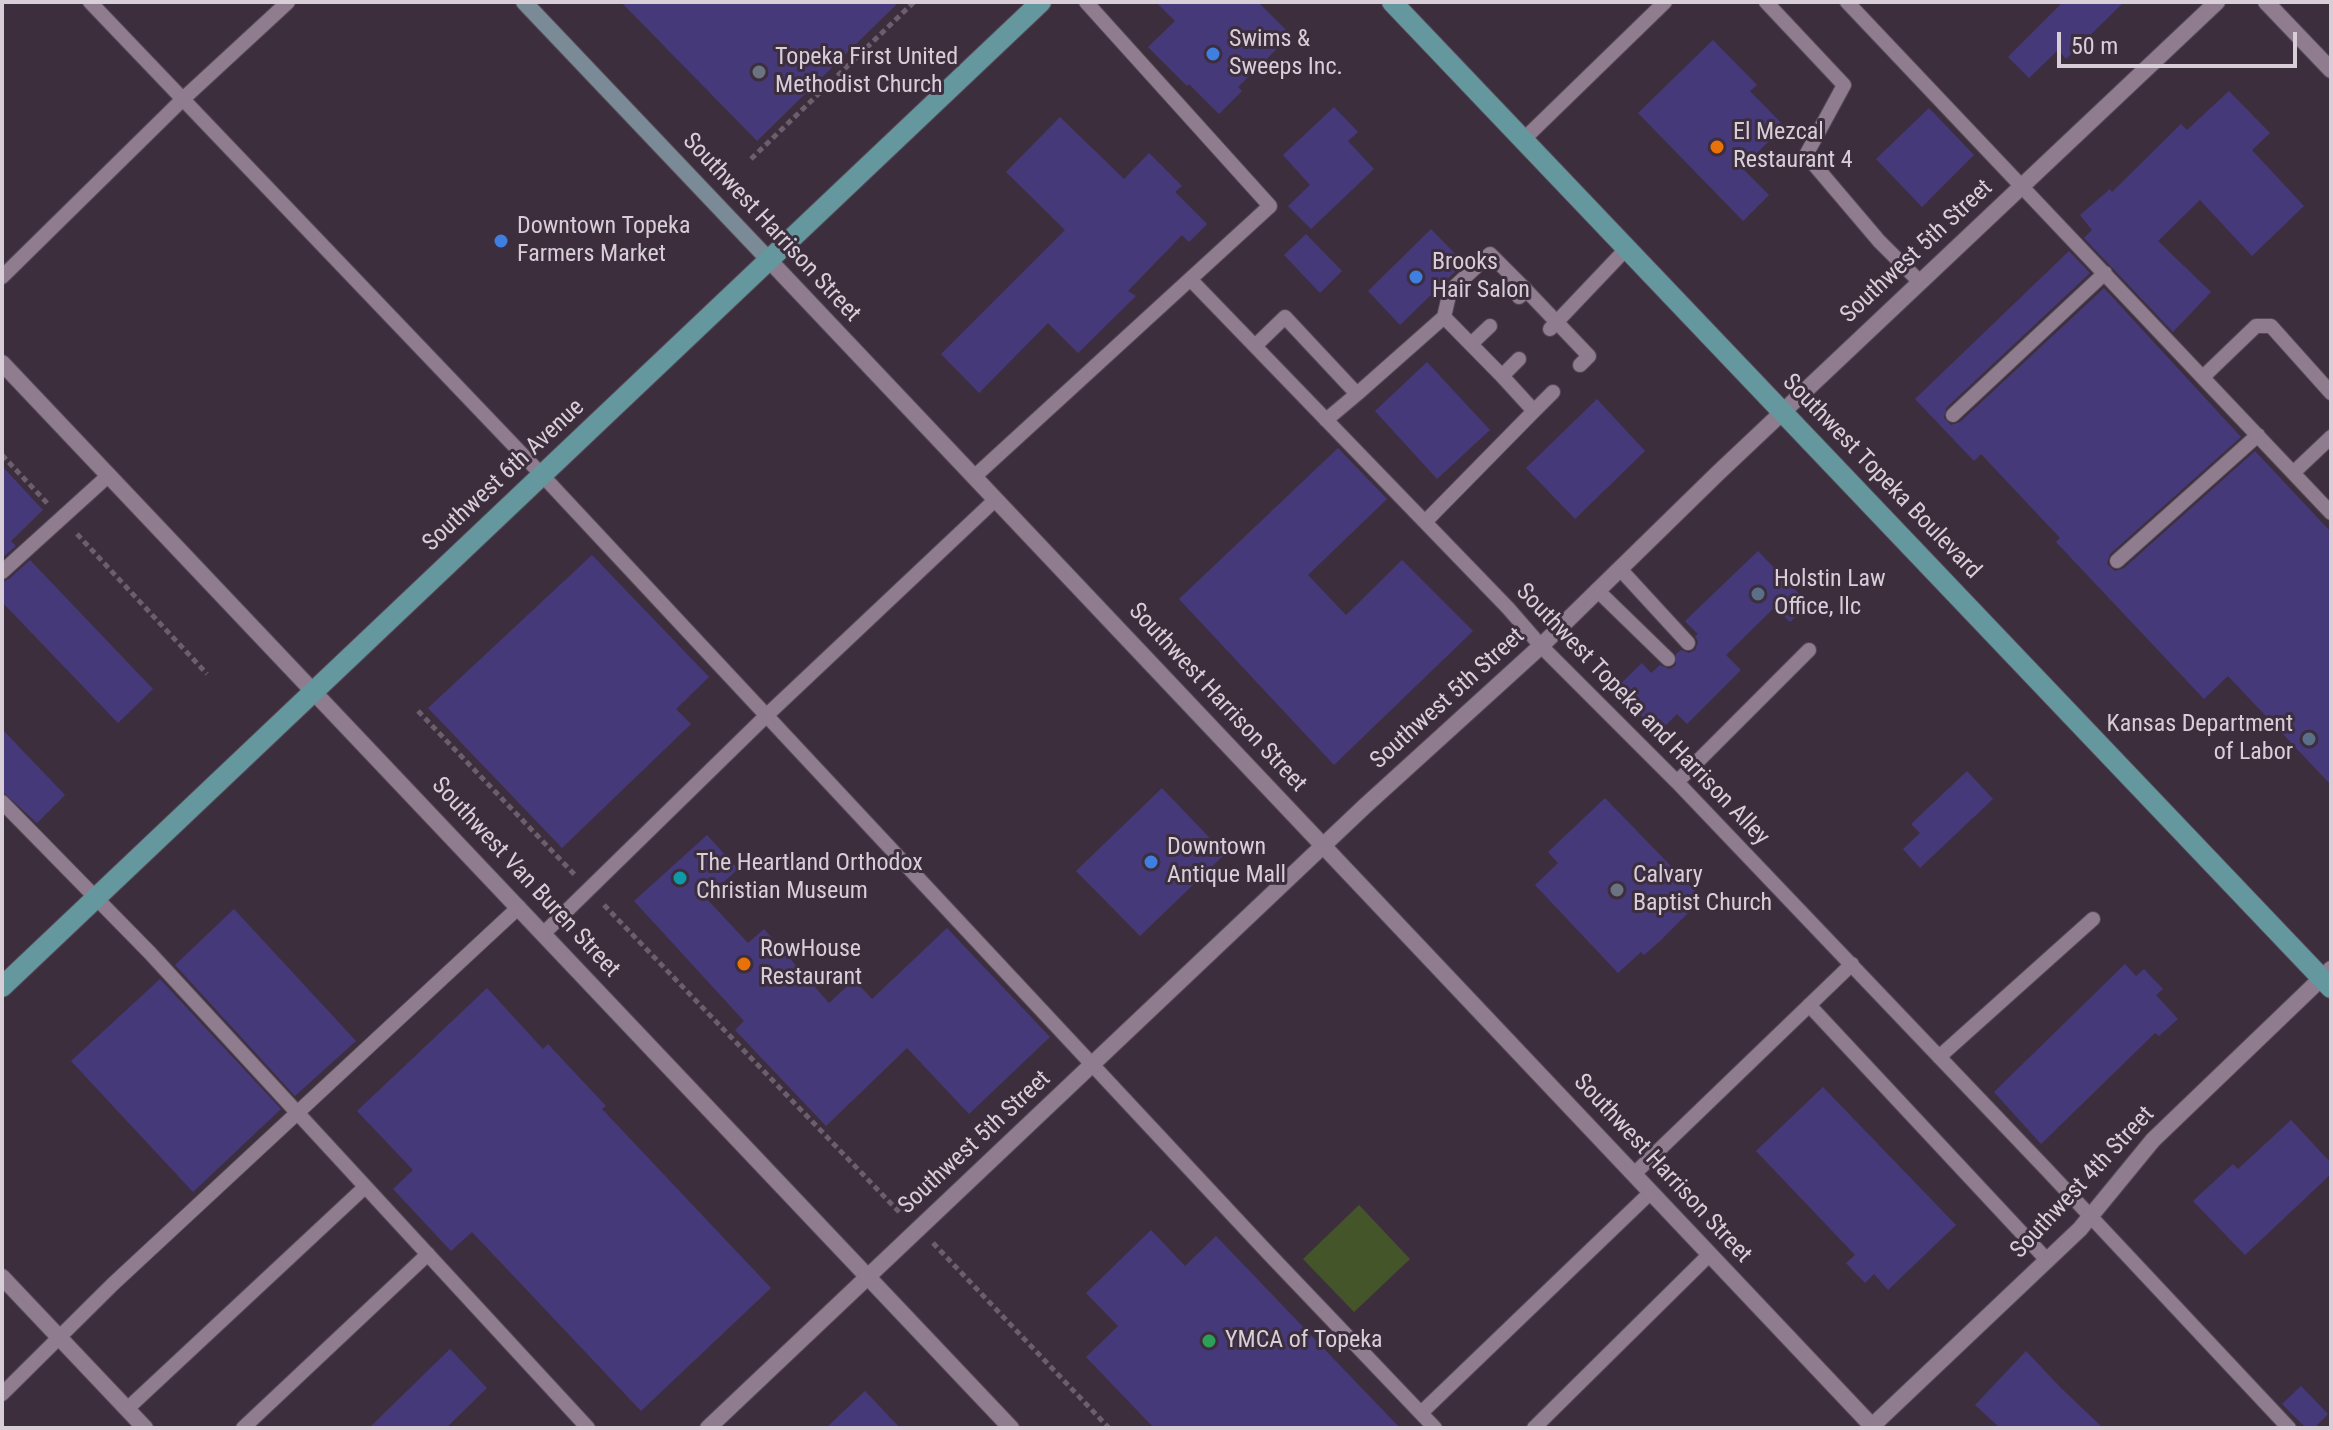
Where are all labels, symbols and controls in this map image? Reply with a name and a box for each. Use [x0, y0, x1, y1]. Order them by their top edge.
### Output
scale bar [2061, 16, 2301, 66]
place label: Swims & Sweeps Inc. [1229, 26, 1343, 82]
text: 50 m [2071, 32, 2118, 60]
place label: Topeka First United Methodist Church [775, 44, 958, 100]
marker: Swims & Sweeps Inc. [1204, 45, 1222, 63]
marker: Topeka First United Methodist Church [750, 63, 768, 81]
place label: El Mezcal Restaurant 4 [1733, 119, 1853, 175]
street label: Southwest Harrison Street [676, 127, 866, 329]
marker: El Mezcal Restaurant 4 [1708, 138, 1726, 156]
street label: Southwest 5th Street [1835, 174, 1999, 330]
place label: Downtown Topeka Farmers Market [517, 213, 690, 269]
marker: Downtown Topeka Farmers Market [492, 232, 510, 250]
place label: Brooks Hair Salon [1432, 249, 1530, 305]
marker: Brooks Hair Salon [1407, 268, 1425, 286]
street label: Southwest Topeka Boulevard [1776, 369, 1986, 585]
street label: Southwest 6th Avenue [417, 394, 591, 558]
place label: Holstin Law Office, llc [1774, 566, 1886, 622]
street label: Southwest Topeka and Harrison Alley [1509, 578, 1775, 852]
marker: Holstin Law Office, llc [1749, 585, 1767, 603]
street label: Southwest Harrison Street [1122, 597, 1312, 799]
street label: Southwest 5th Street [1365, 622, 1531, 776]
place label: Kansas Department of Labor [2107, 711, 2293, 767]
marker: Kansas Department of Labor [2300, 730, 2318, 748]
street label: Southwest Van Buren Street [425, 772, 625, 984]
place label: Downtown Antique Mall [1167, 834, 1286, 890]
place label: The Heartland Orthodox Christian Museum [696, 850, 923, 906]
marker: Downtown Antique Mall [1142, 853, 1160, 871]
place label: Calvary Baptist Church [1633, 862, 1772, 918]
marker: The Heartland Orthodox Christian Museum [671, 869, 689, 887]
marker: Calvary Baptist Church [1608, 881, 1626, 899]
place label: RowHouse Restaurant [760, 936, 862, 992]
marker: RowHouse Restaurant [735, 955, 753, 973]
street label: Southwest 5th Street [893, 1065, 1057, 1221]
street label: Southwest Harrison Street [1567, 1068, 1757, 1270]
street label: Southwest 4th Street [2005, 1101, 2161, 1265]
place label: YMCA of Topeka [1225, 1327, 1383, 1355]
marker: YMCA of Topeka [1200, 1332, 1218, 1350]

